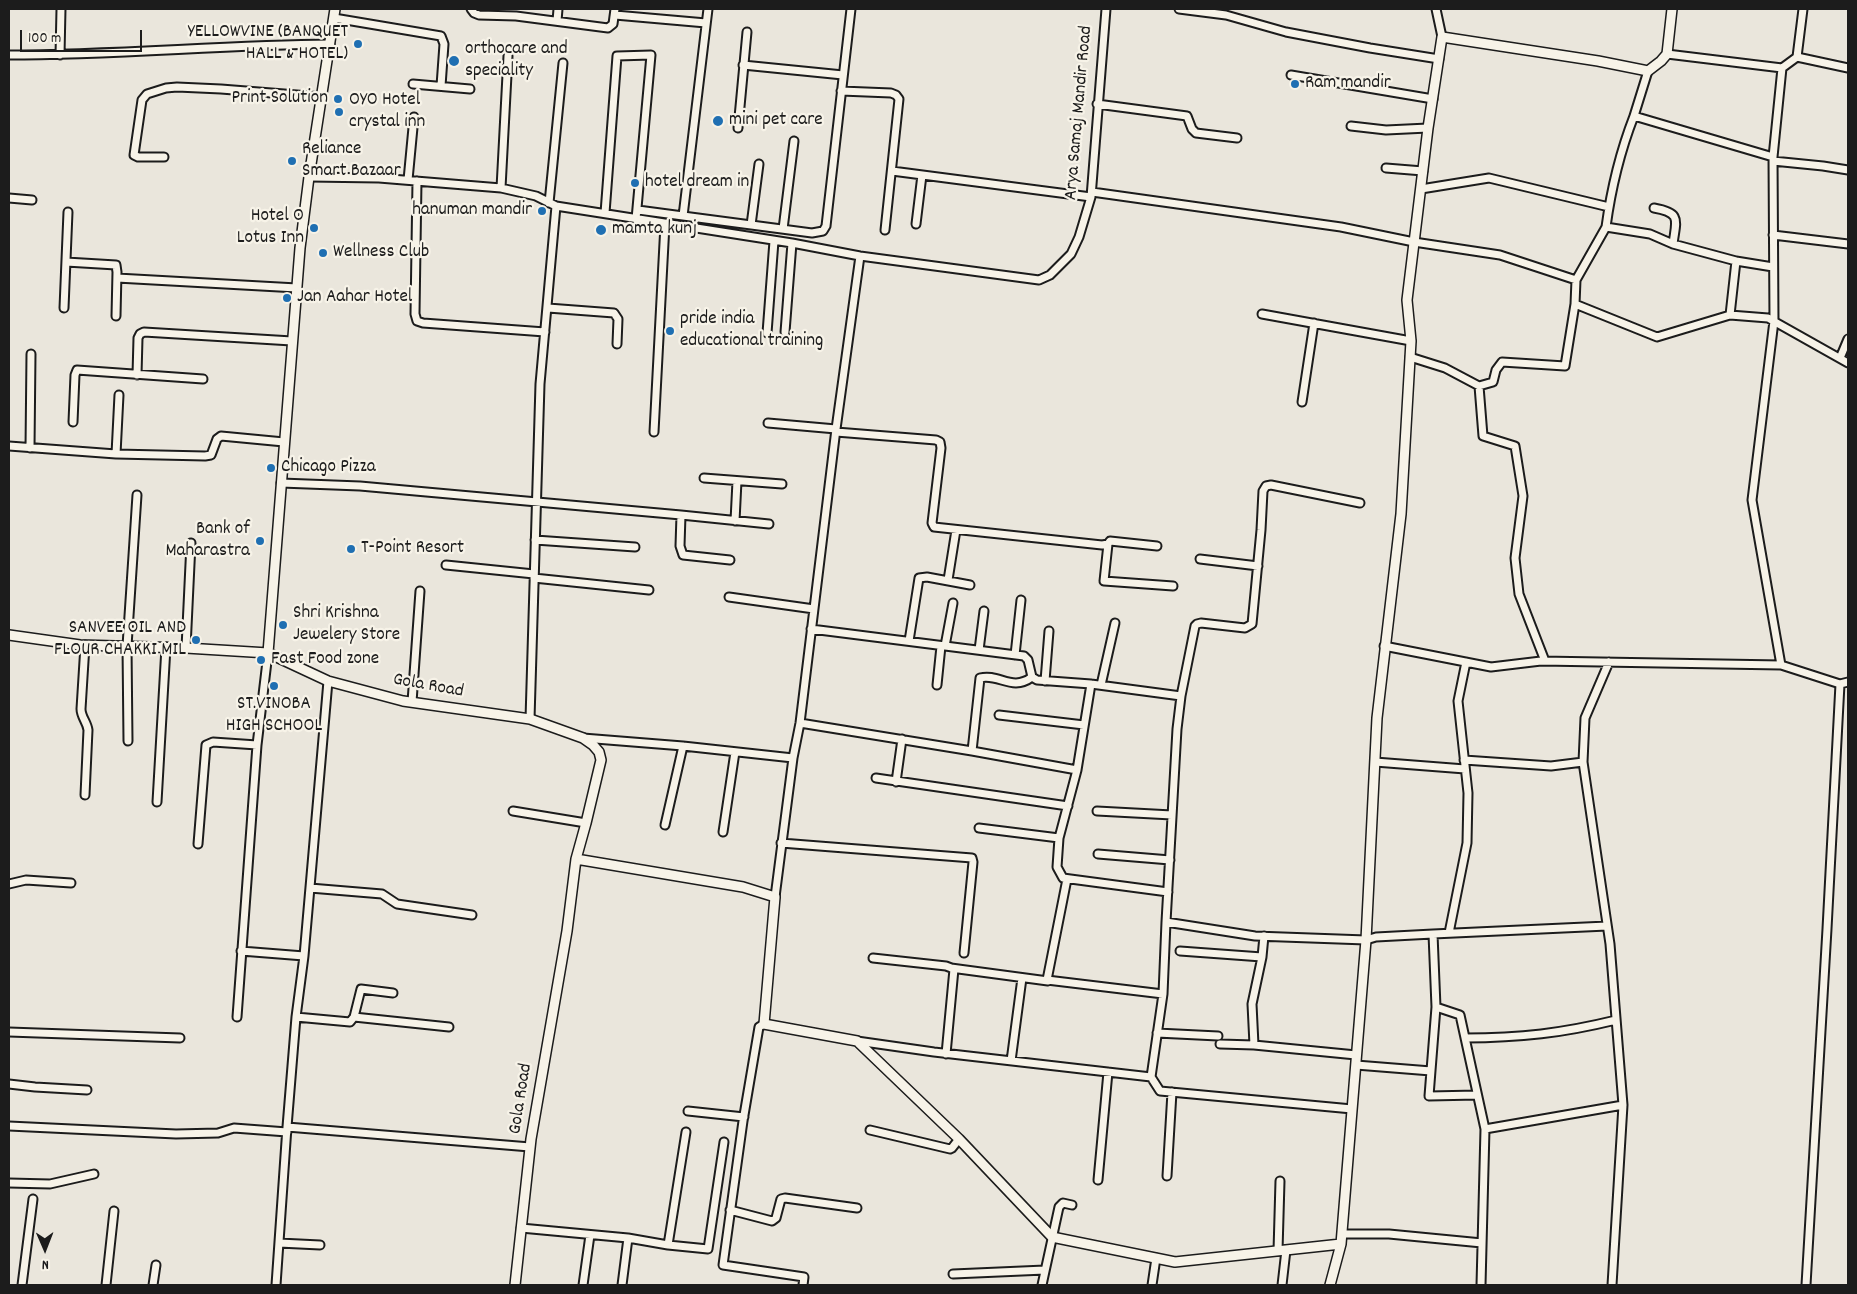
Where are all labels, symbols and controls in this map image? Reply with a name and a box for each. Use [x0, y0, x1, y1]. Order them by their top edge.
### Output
scale bar [22, 20, 145, 52]
place label: YELLOWVINE (BANQUET HALL & HOTEL) [188, 22, 348, 66]
street label: Arya Samaj Mandir Road [1061, 25, 1099, 201]
text: 100 m [28, 28, 61, 50]
marker: YELLOWVINE (BANQUET HALL & HOTEL) [352, 38, 364, 50]
place label: orthocare and speciality [465, 39, 568, 83]
marker: orthocare and speciality [447, 54, 461, 68]
place label: Ram mandir [1305, 73, 1391, 95]
marker: Ram mandir [1289, 78, 1301, 90]
place label: Print Solution [231, 88, 328, 110]
place label: OYO Hotel crystal inn [349, 90, 425, 134]
marker: Print Solution [332, 93, 344, 105]
marker: OYO Hotel crystal inn [333, 106, 345, 118]
place label: mini pet care [729, 110, 823, 132]
marker: mini pet care [711, 114, 725, 128]
place label: Reliance Smart Bazaar [302, 139, 401, 183]
marker: Reliance Smart Bazaar [286, 155, 298, 167]
place label: hotel dream in [645, 172, 749, 194]
marker: hotel dream in [629, 177, 641, 189]
place label: hanuman mandir [412, 200, 532, 222]
marker: hanuman mandir [536, 205, 548, 217]
place label: Hotel O Lotus Inn [237, 206, 304, 250]
place label: mamta kunj [612, 219, 697, 241]
marker: Hotel O Lotus Inn [308, 222, 320, 234]
marker: mamta kunj [594, 223, 608, 237]
place label: Wellness Club [333, 242, 429, 264]
marker: Wellness Club [317, 247, 329, 259]
place label: Jan Aahar Hotel [297, 287, 412, 309]
marker: Jan Aahar Hotel [281, 292, 293, 304]
place label: pride india educational training [680, 309, 823, 353]
marker: pride india educational training [664, 325, 676, 337]
place label: Chicago Pizza [281, 457, 376, 479]
marker: Chicago Pizza [265, 462, 277, 474]
place label: Bank of Maharastra [165, 519, 250, 563]
marker: Bank of Maharastra [254, 535, 266, 547]
place label: T-Point Resort [361, 538, 464, 560]
marker: T-Point Resort [345, 543, 357, 555]
place label: Shri Krishna Jewelery Store [293, 603, 400, 647]
place label: SANVEE OIL AND FLOUR CHAKKI MIL [54, 618, 186, 662]
marker: Shri Krishna Jewelery Store [277, 619, 289, 631]
marker: SANVEE OIL AND FLOUR CHAKKI MIL [190, 634, 202, 646]
place label: Fast Food zone [271, 649, 379, 671]
marker: Fast Food zone [255, 654, 267, 666]
street label: Gola Road [391, 670, 465, 704]
marker: ST.VINOBA HIGH SCHOOL [268, 680, 280, 692]
place label: ST.VINOBA HIGH SCHOOL [226, 694, 322, 738]
street label: Gola Road [505, 1062, 539, 1136]
north arrow [20, 1224, 70, 1274]
text: N [42, 1254, 49, 1274]

